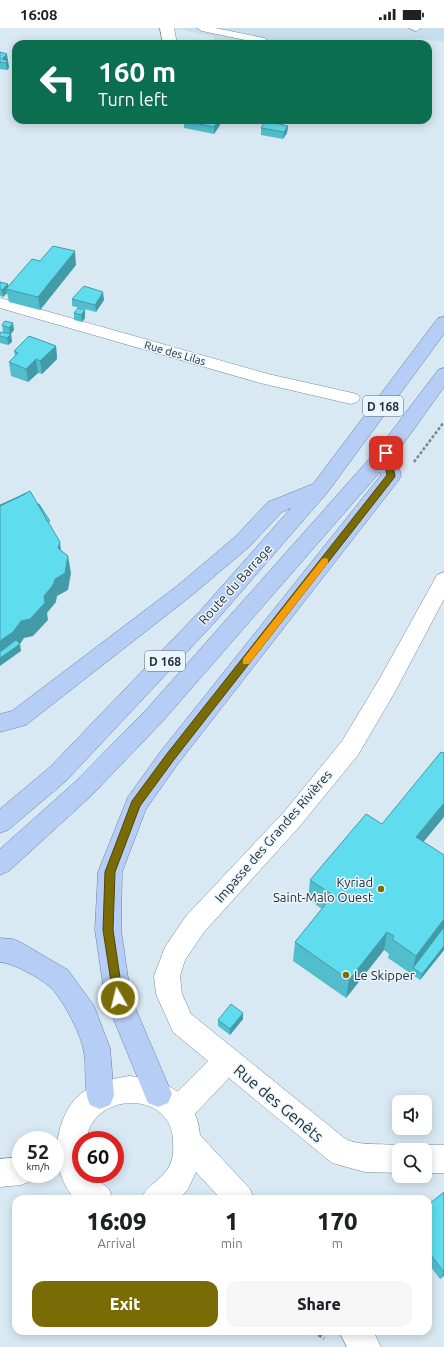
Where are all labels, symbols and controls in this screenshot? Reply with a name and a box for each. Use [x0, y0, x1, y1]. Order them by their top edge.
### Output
text: 16:08 [20, 6, 58, 23]
icon: left [32, 56, 84, 108]
text: 160 m [98, 56, 176, 87]
text: Turn left [98, 89, 168, 109]
street label: Rue des Lilas [143, 339, 207, 368]
road number: D 168 [363, 396, 403, 416]
pin [369, 436, 403, 470]
icon: arrive [375, 442, 397, 464]
street label: Route du Barrage [196, 541, 274, 627]
road number: D 168 [145, 651, 185, 671]
street label: Impasse des Grandes Rivières [212, 767, 334, 905]
place label: Kyriad Saint-Malo Ouest [273, 875, 373, 904]
marker: Kyriad Saint-Malo Ouest [376, 884, 386, 894]
place label: Le Skipper [354, 968, 415, 982]
marker: Le Skipper [341, 970, 351, 980]
position arrow [97, 977, 139, 1019]
street label: Rue des Genêts [231, 1060, 327, 1146]
map controls [392, 1095, 432, 1183]
button: sound [392, 1095, 432, 1135]
speed limit sign: 60 [72, 1131, 124, 1183]
text: 52 [27, 1140, 49, 1163]
button: search [392, 1143, 432, 1183]
text: km/h [26, 1161, 50, 1172]
text: 16:09 [86, 1208, 146, 1235]
text: 1 [225, 1208, 238, 1235]
text: 170 [317, 1208, 358, 1235]
text: Arrival [97, 1236, 135, 1250]
text: min [221, 1236, 243, 1250]
text: m [332, 1236, 343, 1250]
button: Exit [32, 1281, 218, 1327]
button: Share [226, 1281, 412, 1327]

